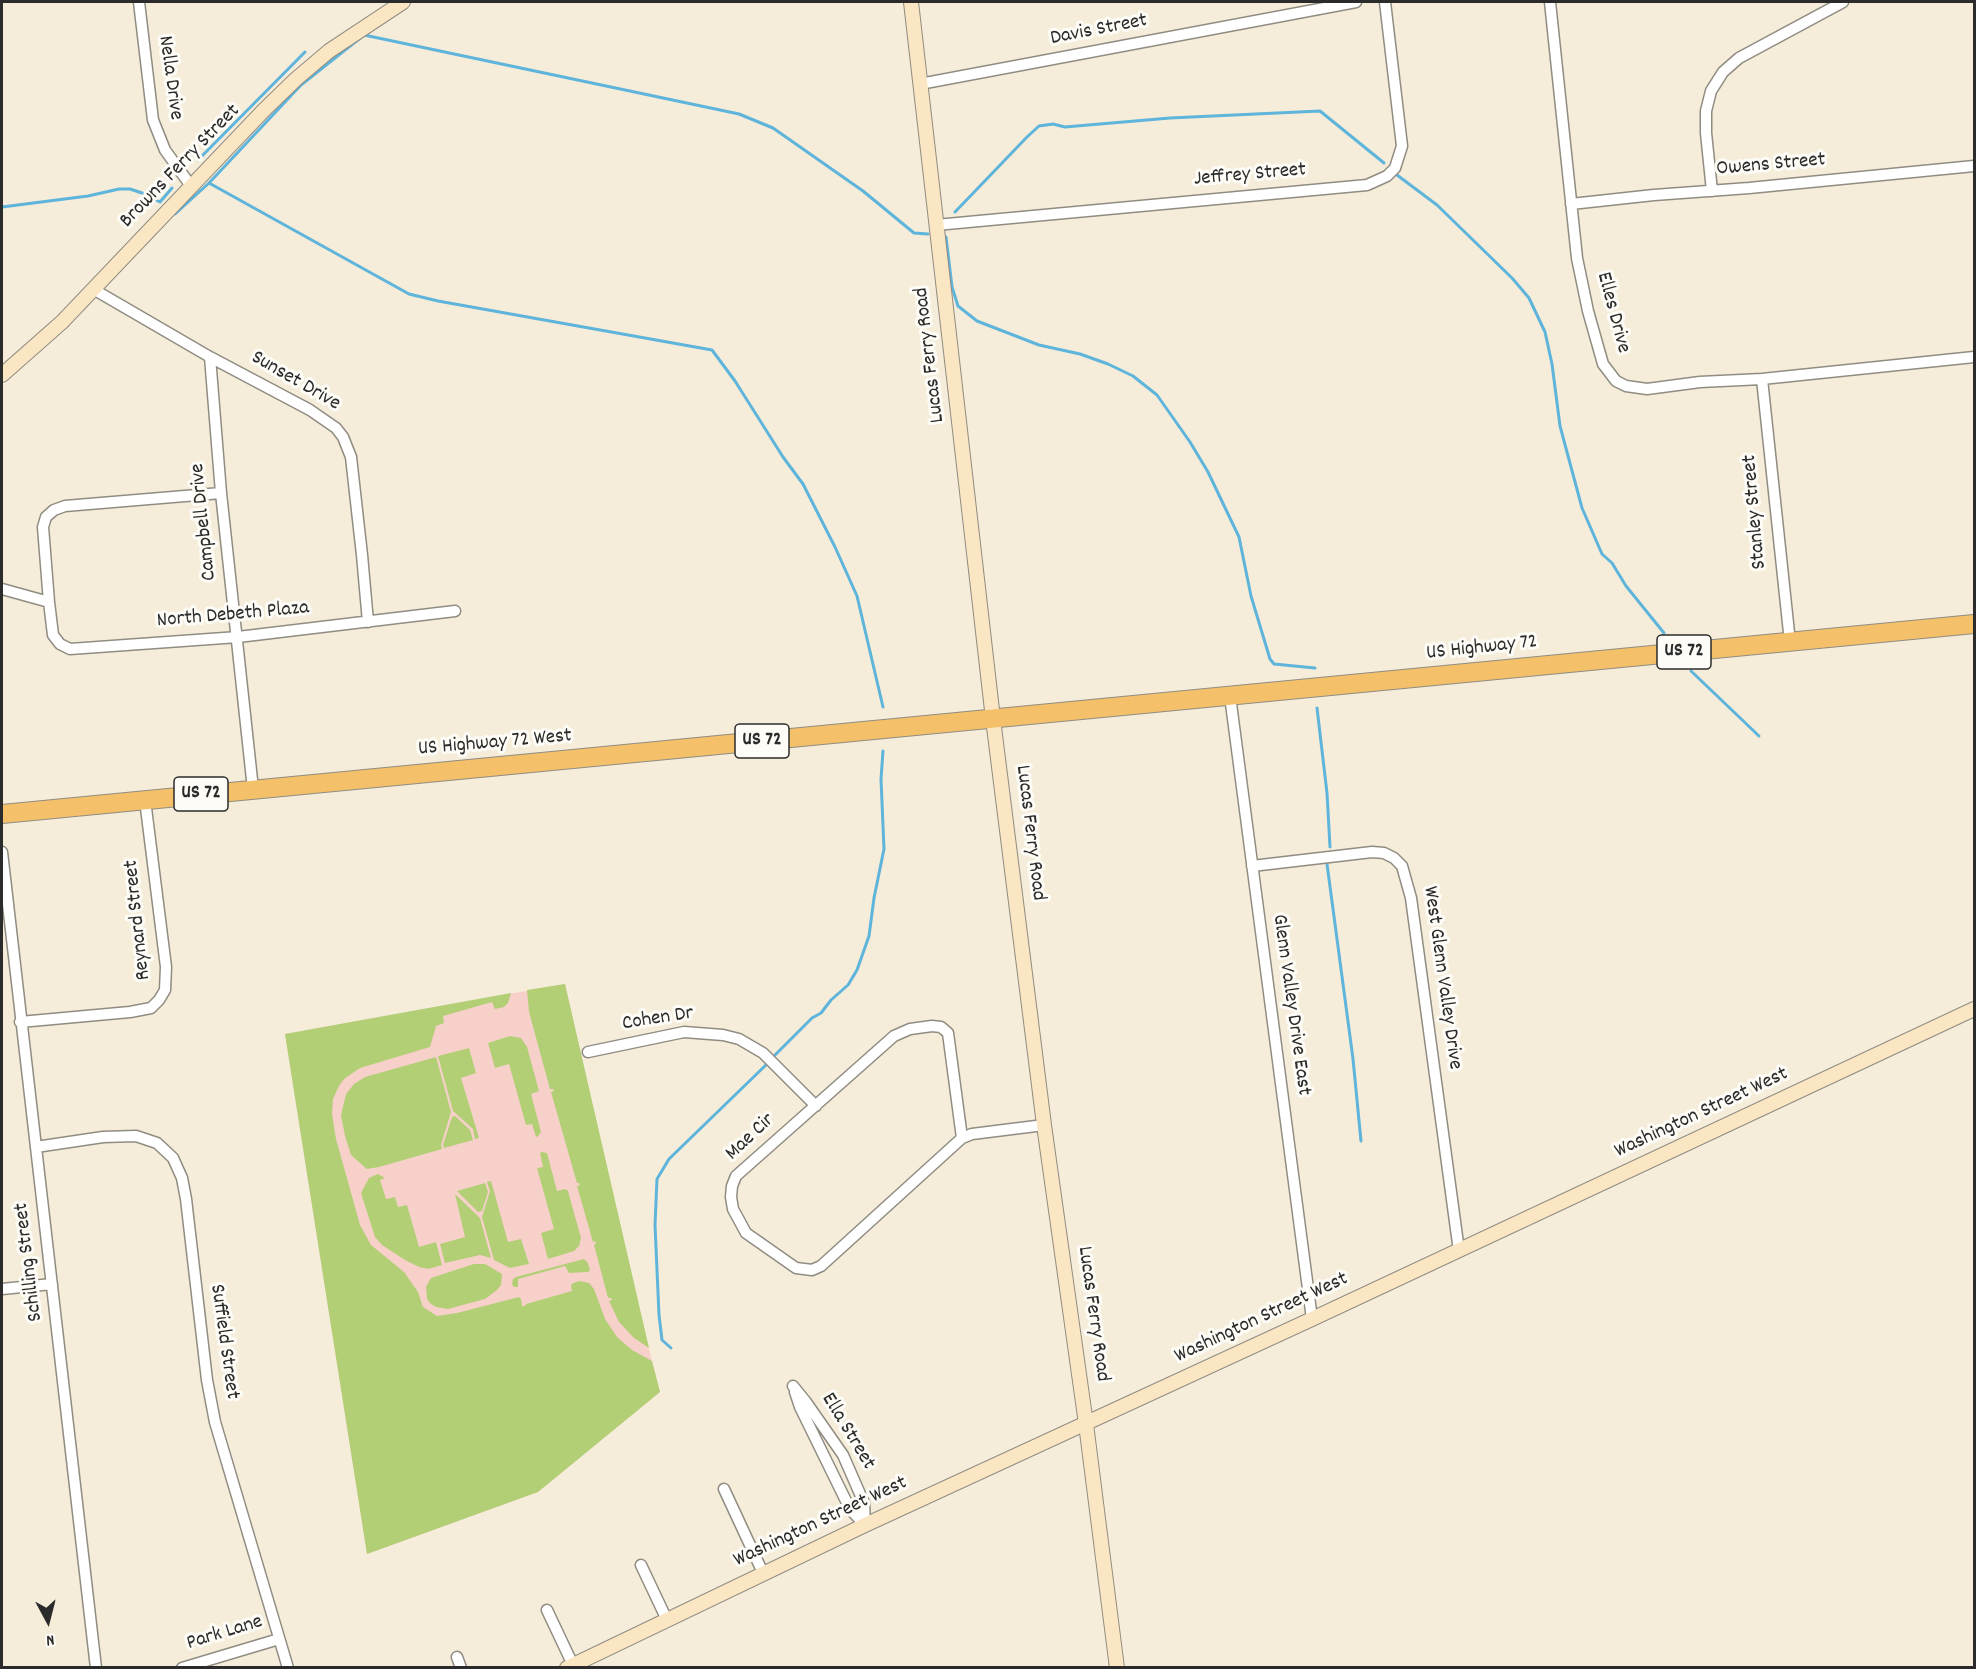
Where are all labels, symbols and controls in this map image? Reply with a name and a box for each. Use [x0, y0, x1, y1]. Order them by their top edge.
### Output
street label: Davis Street [1049, 9, 1149, 53]
street label: Nella Drive [151, 34, 187, 122]
street label: Browns Ferry Street [115, 100, 247, 234]
street label: Owens Street [1716, 149, 1826, 183]
street label: Jeffrey Street [1193, 159, 1307, 193]
street label: Elles Drive [1589, 270, 1635, 356]
street label: Lucas Ferry Road [910, 286, 952, 424]
street label: Sunset Drive [246, 346, 344, 418]
street label: Stanley Street [1738, 454, 1774, 570]
street label: Campbell Drive [186, 462, 224, 582]
street label: North Debeth Plaza [156, 597, 310, 635]
street label: US Highway 72 [1425, 631, 1539, 667]
road number: US 72 [1657, 635, 1711, 669]
road number: US 72 [735, 724, 789, 758]
street label: US Highway 72 West [417, 725, 573, 763]
street label: Lucas Ferry Road [1008, 764, 1050, 902]
road number: US 72 [174, 777, 228, 811]
street label: Reynard Street [120, 859, 158, 981]
street label: West Glenn Valley Drive [1416, 885, 1466, 1071]
street label: Glenn Valley Drive East [1265, 913, 1315, 1097]
street label: Cohen Dr [621, 1002, 695, 1038]
street label: Washington Street West [1611, 1063, 1793, 1165]
street label: Mae Cir [721, 1109, 781, 1167]
street label: Schilling Street [10, 1201, 50, 1323]
street label: Lucas Ferry Road [1070, 1245, 1114, 1383]
street label: Washington Street West [1171, 1268, 1353, 1370]
street label: Suffield Street [202, 1283, 244, 1401]
street label: Ella Street [814, 1389, 880, 1475]
street label: Washington Street West [730, 1472, 912, 1574]
north arrow [18, 1591, 78, 1651]
street label: Park Lane [184, 1611, 266, 1657]
text: N [45, 1627, 56, 1651]

